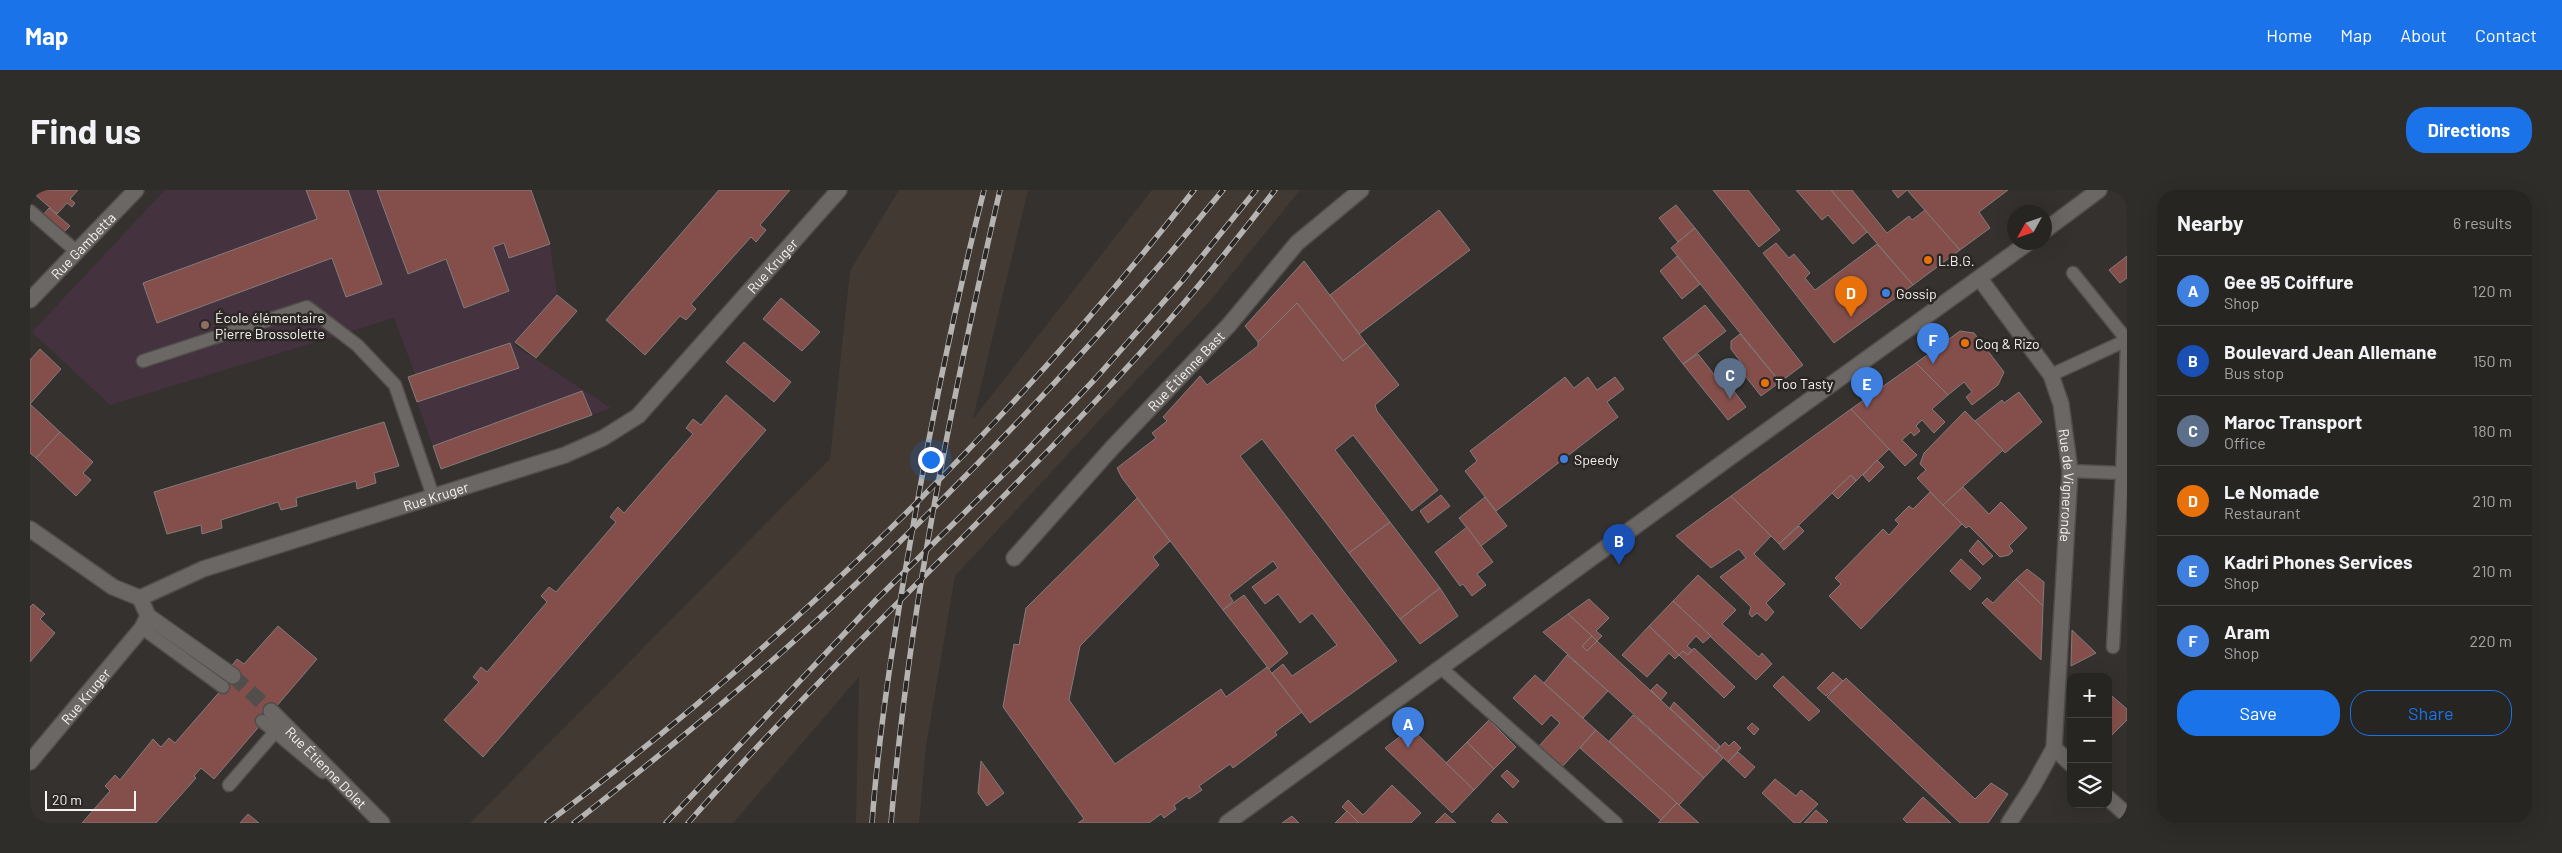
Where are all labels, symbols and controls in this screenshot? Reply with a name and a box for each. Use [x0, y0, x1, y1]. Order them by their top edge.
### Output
text: Map [25, 21, 68, 50]
text: Home [2266, 24, 2312, 46]
text: Map [2340, 24, 2372, 46]
text: About [2400, 24, 2447, 46]
text: Contact [2475, 24, 2537, 46]
button: Directions [2406, 107, 2532, 153]
text: Find us [30, 109, 141, 151]
north arrow [2007, 205, 2052, 250]
street label: Rue Gambetta [47, 208, 119, 282]
text: Nearby [2177, 210, 2243, 235]
text: 6 results [2453, 213, 2512, 232]
street label: Rue Kruger [743, 235, 801, 296]
place label: L.B.G. [1938, 252, 1975, 269]
marker: L.B.G. [1922, 254, 1934, 266]
text: Gee 95 Coiffure [2224, 270, 2354, 293]
pin: D [1835, 276, 1867, 317]
text: A [2188, 281, 2198, 300]
text: 120 m [2472, 281, 2512, 300]
place label: Gossip [1896, 285, 1937, 302]
marker: Gossip [1880, 287, 1892, 299]
text: Shop [2224, 293, 2259, 312]
place label: École élémentaire Pierre Brossolette [215, 309, 325, 342]
marker: École élémentaire Pierre Brossolette [199, 319, 211, 331]
pin: F [1917, 323, 1949, 364]
street label: Rue Étienne Bast [1144, 327, 1228, 414]
place label: Coq & Rizo [1975, 335, 2040, 352]
marker: Coq & Rizo [1959, 337, 1971, 349]
text: Boulevard Jean Allemane [2224, 340, 2437, 363]
text: B [2188, 351, 2198, 370]
text: 150 m [2473, 351, 2512, 370]
pin: C [1714, 358, 1746, 399]
text: Bus stop [2224, 363, 2284, 382]
pin: E [1851, 367, 1883, 408]
place label: Too Tasty [1775, 375, 1834, 392]
marker: Too Tasty [1759, 377, 1771, 389]
text: Maroc Transport [2224, 410, 2362, 433]
text: C [2188, 421, 2198, 440]
text: 180 m [2473, 421, 2512, 440]
street label: Rue de Vigneronde [2056, 428, 2079, 543]
text: Office [2224, 433, 2266, 452]
your location [918, 447, 944, 473]
place label: Speedy [1574, 451, 1619, 468]
marker: Speedy [1558, 453, 1570, 465]
street label: Rue Kruger [401, 477, 470, 514]
text: Le Nomade [2224, 480, 2319, 503]
text: D [2188, 491, 2198, 510]
text: 210 m [2473, 491, 2512, 510]
text: Restaurant [2224, 503, 2301, 522]
pin: B [1603, 524, 1635, 565]
text: Kadri Phones Services [2224, 550, 2413, 573]
text: E [2188, 561, 2198, 580]
text: 210 m [2473, 561, 2512, 580]
text: Shop [2224, 573, 2259, 592]
text: Aram [2224, 620, 2270, 643]
text: F [2189, 631, 2197, 650]
text: 220 m [2469, 631, 2512, 650]
text: Shop [2224, 643, 2259, 662]
street label: Rue Kruger [57, 665, 113, 727]
map controls [2067, 673, 2112, 808]
button: + [2067, 673, 2112, 718]
button: Save [2177, 690, 2340, 736]
button: Share [2350, 690, 2512, 736]
pin: A [1392, 707, 1424, 748]
button: − [2067, 718, 2112, 763]
street label: Rue Étienne Dolet [282, 723, 371, 812]
button: layers [2067, 763, 2112, 808]
scale bar [45, 788, 136, 811]
text: 20 m [52, 791, 82, 808]

